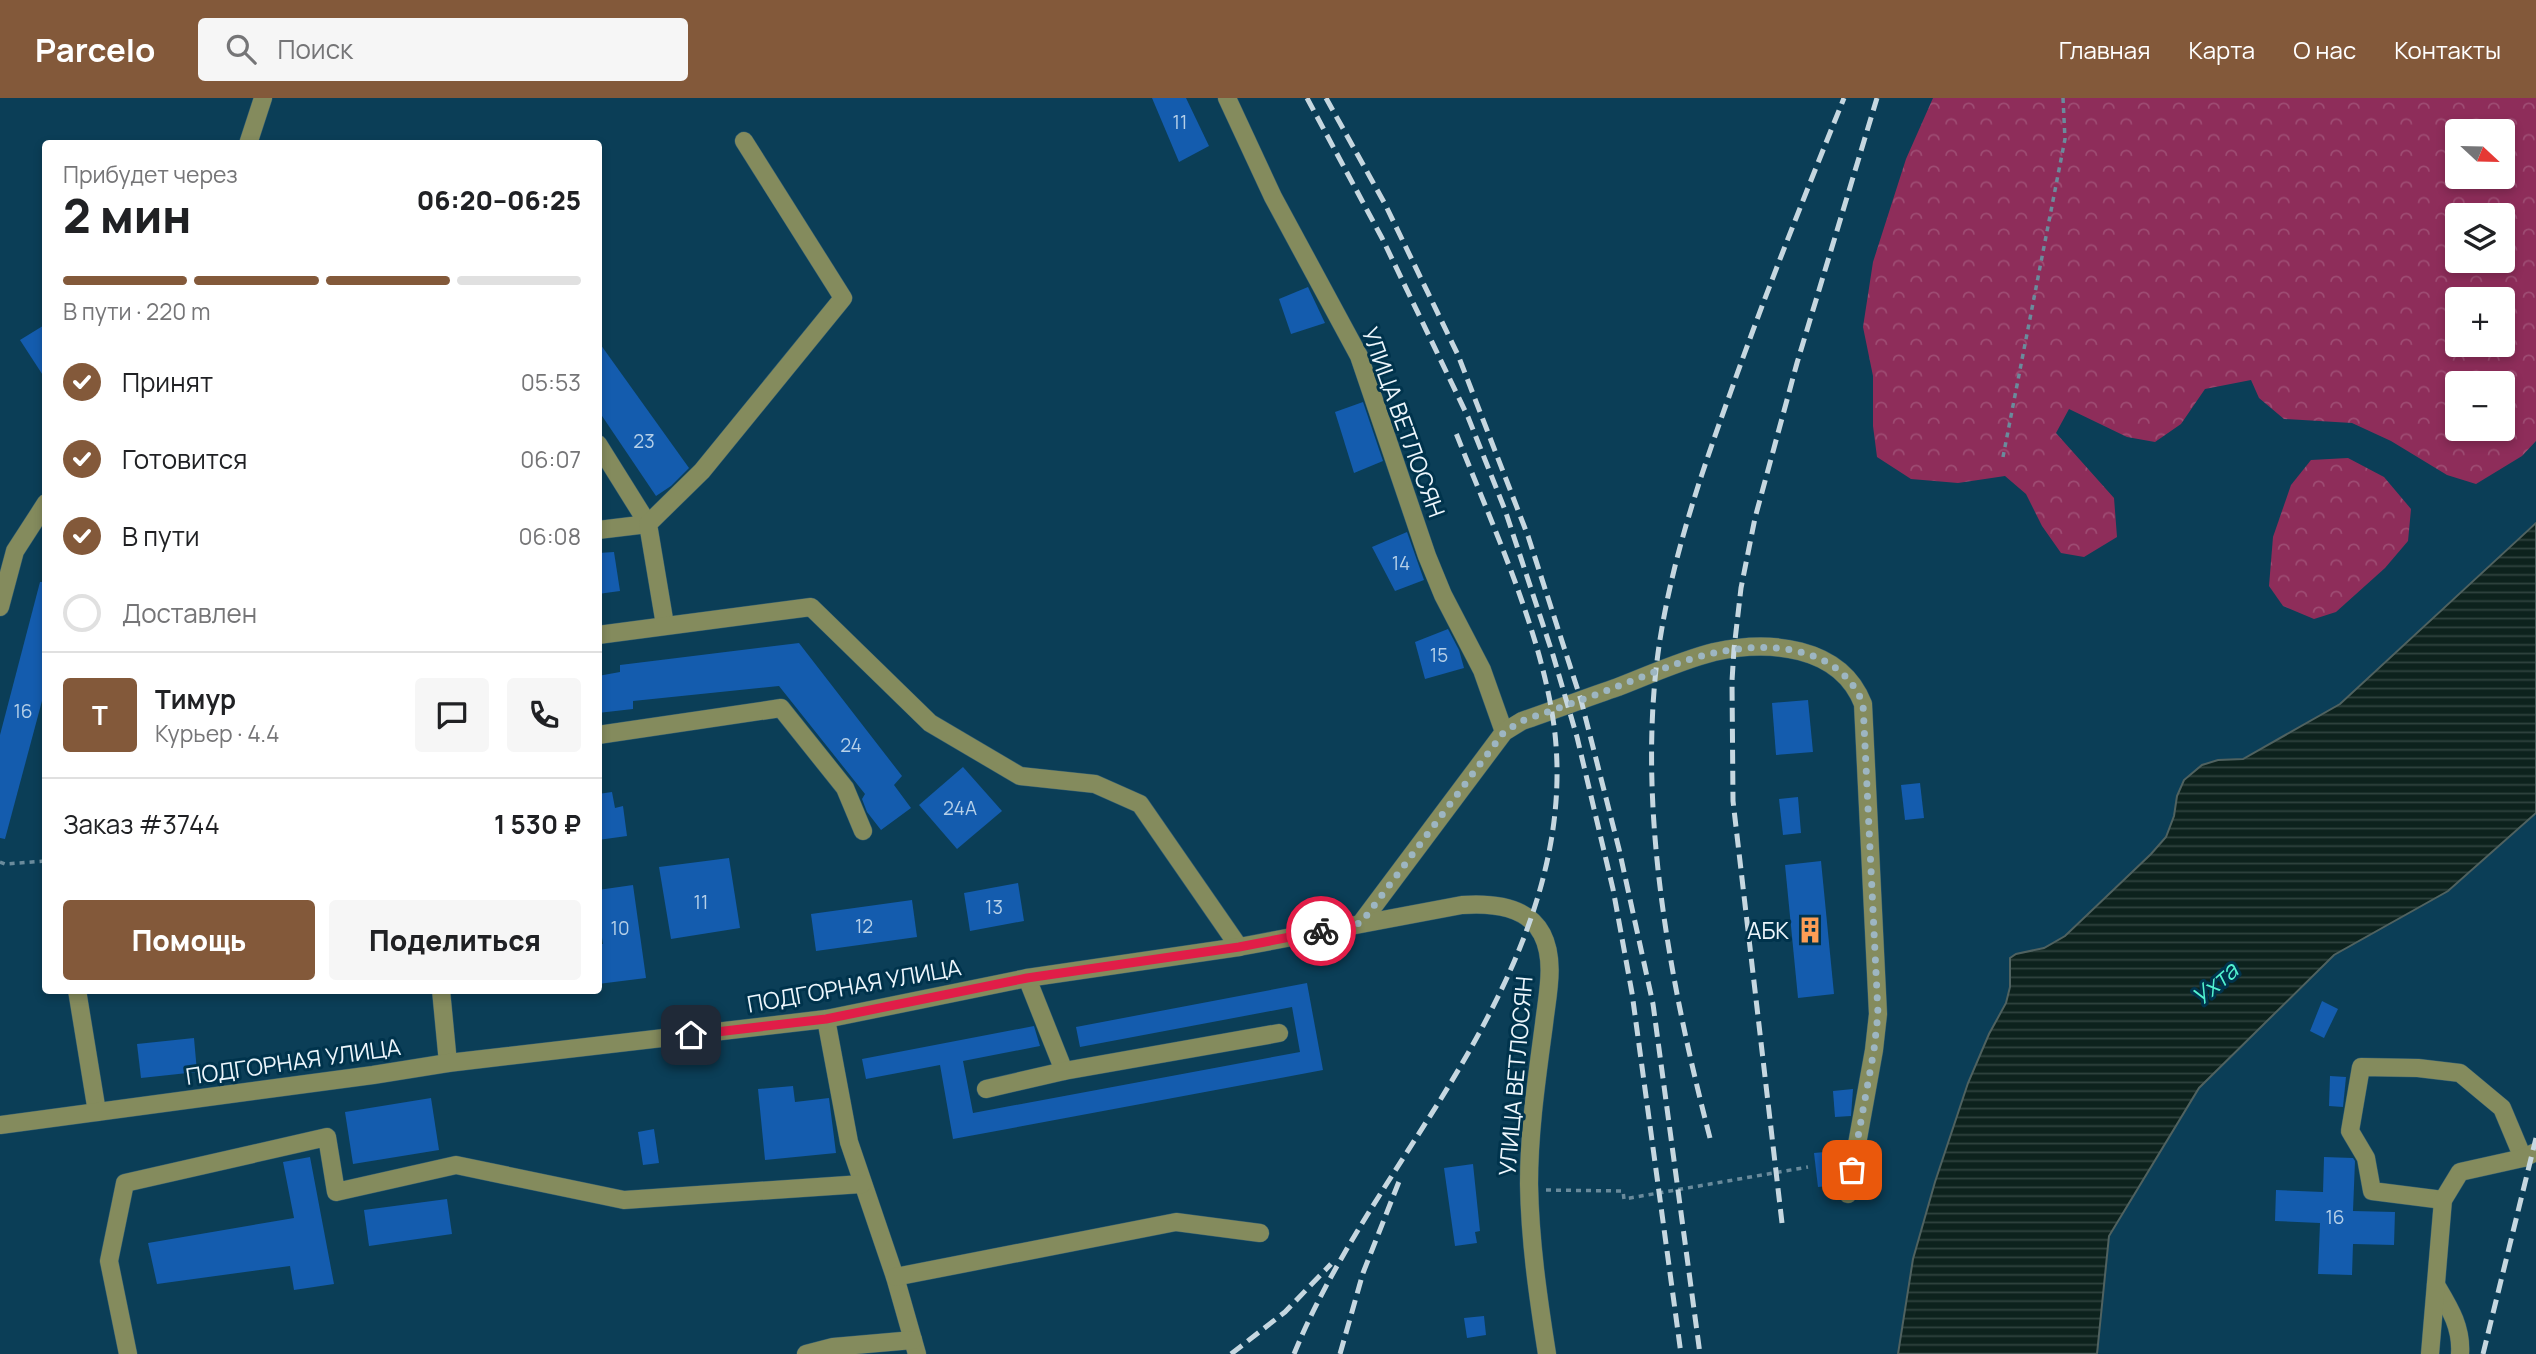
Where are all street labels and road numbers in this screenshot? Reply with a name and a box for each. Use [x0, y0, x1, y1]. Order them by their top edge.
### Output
street label: УЛИЦА ВЕТЛОСЯН [1355, 323, 1453, 521]
street label: ПОДГОРНАЯ УЛИЦА [744, 950, 964, 1020]
street label: УЛИЦА ВЕТЛОСЯН [1490, 975, 1540, 1177]
street label: ПОДГОРНАЯ УЛИЦА [183, 1030, 403, 1092]

